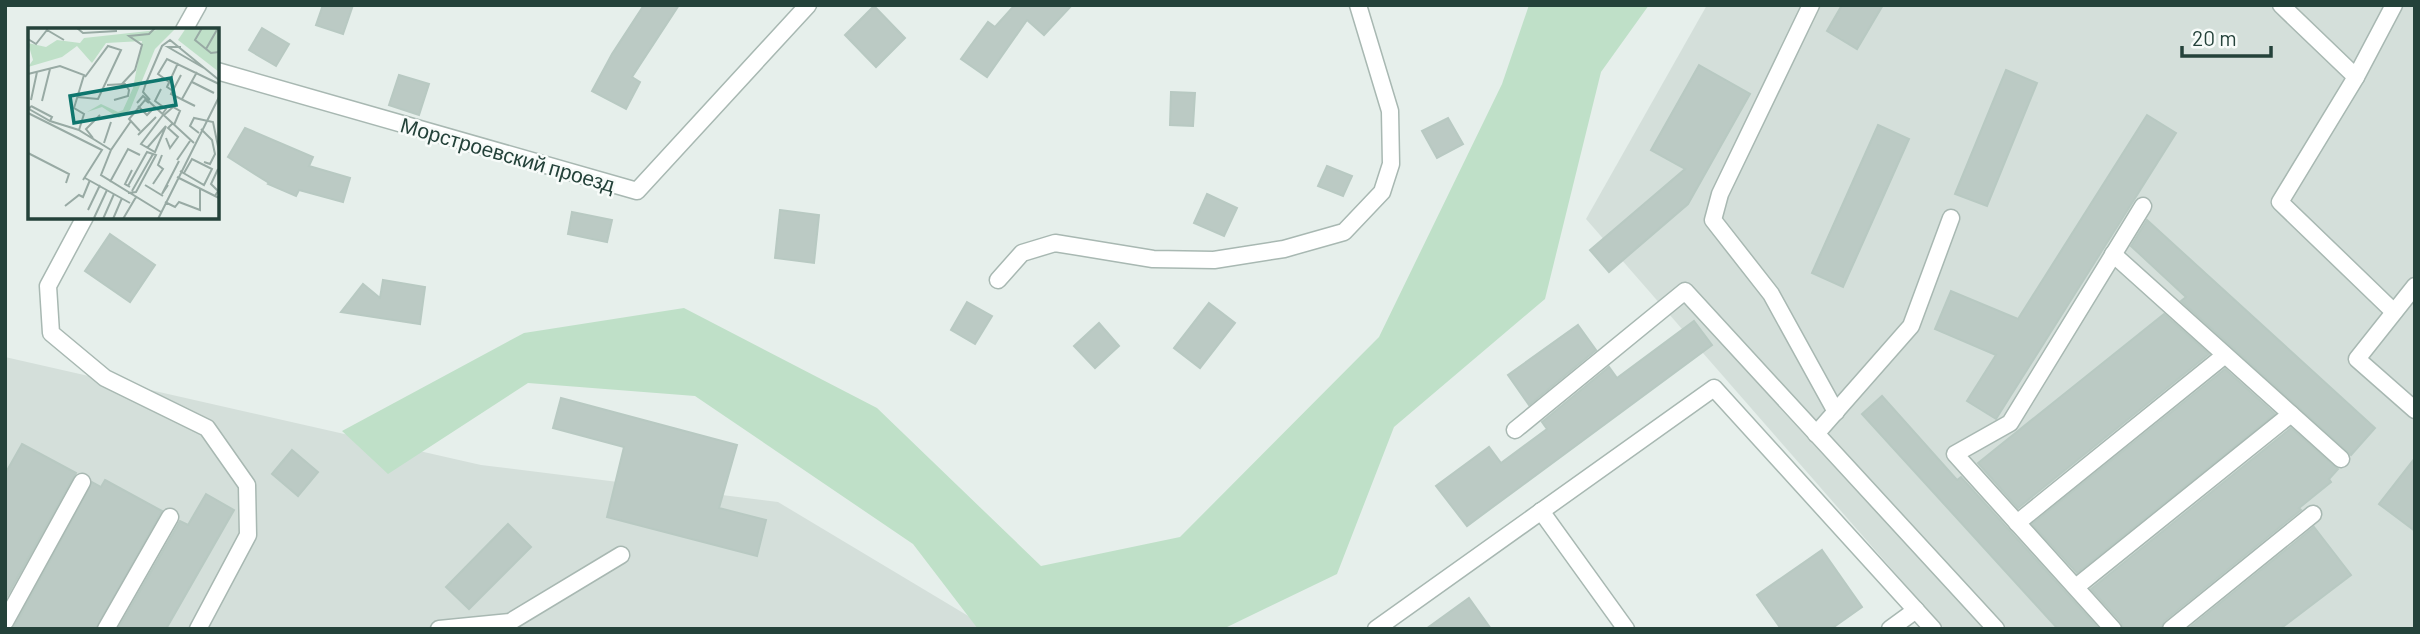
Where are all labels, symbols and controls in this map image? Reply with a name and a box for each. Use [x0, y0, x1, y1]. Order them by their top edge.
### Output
scale bar [2182, 14, 2271, 58]
text: 20 m [2192, 25, 2237, 50]
inset map [28, 28, 219, 219]
street label: Морстроевский проезд [398, 111, 618, 197]

